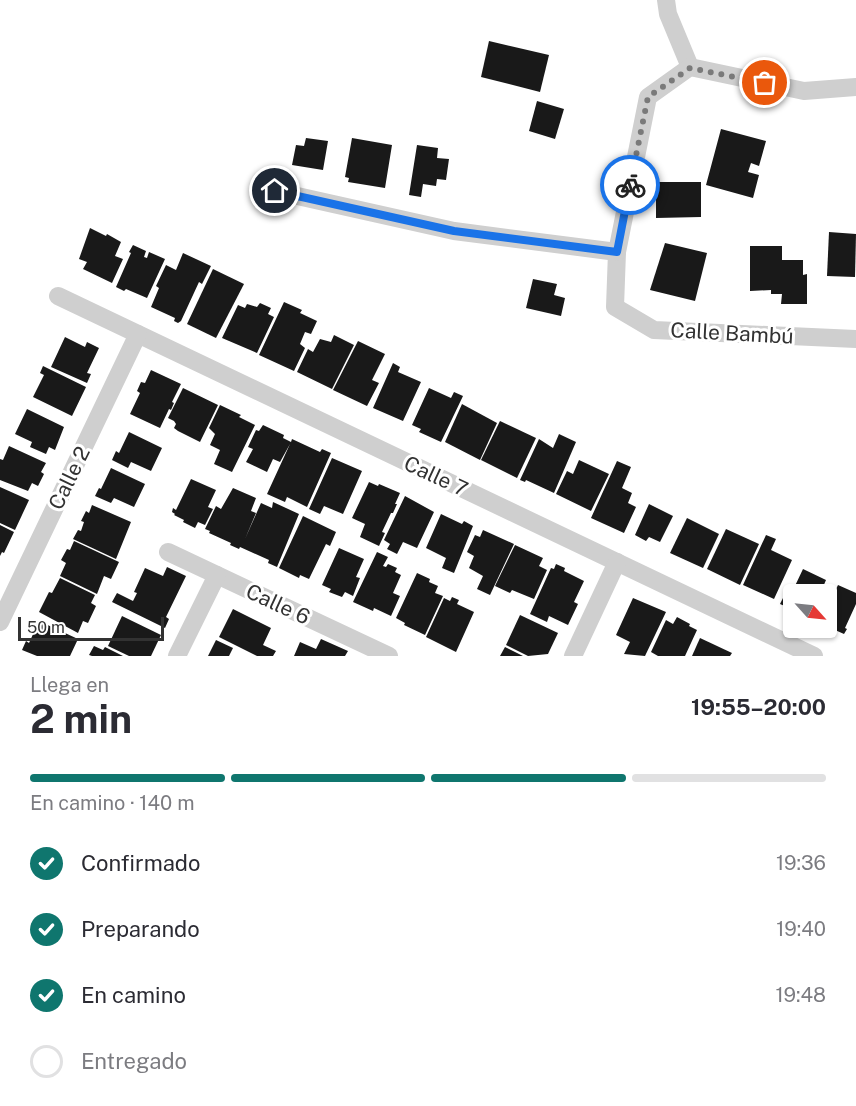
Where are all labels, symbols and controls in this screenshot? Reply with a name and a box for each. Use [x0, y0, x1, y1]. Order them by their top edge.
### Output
pin [739, 57, 790, 108]
icon: bag [748, 66, 781, 99]
courier [600, 155, 660, 215]
pin [249, 165, 300, 216]
icon: bike [614, 169, 647, 202]
icon: home [258, 174, 291, 207]
street label: Calle Bambú [670, 317, 794, 349]
street label: Calle 2 [43, 442, 95, 514]
street label: Calle 7 [400, 450, 472, 502]
street label: Calle 6 [242, 578, 314, 630]
north arrow [783, 584, 837, 638]
map controls [783, 584, 837, 638]
scale bar [18, 614, 164, 642]
text: 50 m [27, 618, 65, 637]
text: Llega en [30, 673, 109, 697]
text: 19:55–20:00 [691, 694, 826, 720]
text: 2 min [30, 696, 132, 742]
text: En camino · 140 m [30, 791, 194, 815]
icon: check [30, 847, 63, 880]
text: Confirmado [81, 850, 200, 876]
text: 19:36 [776, 851, 826, 875]
icon: check [30, 913, 63, 946]
text: Preparando [81, 916, 200, 942]
text: 19:40 [776, 917, 826, 941]
icon: check [30, 979, 63, 1012]
text: En camino [81, 982, 186, 1008]
text: 19:48 [775, 983, 826, 1007]
text: Entregado [81, 1048, 187, 1074]

